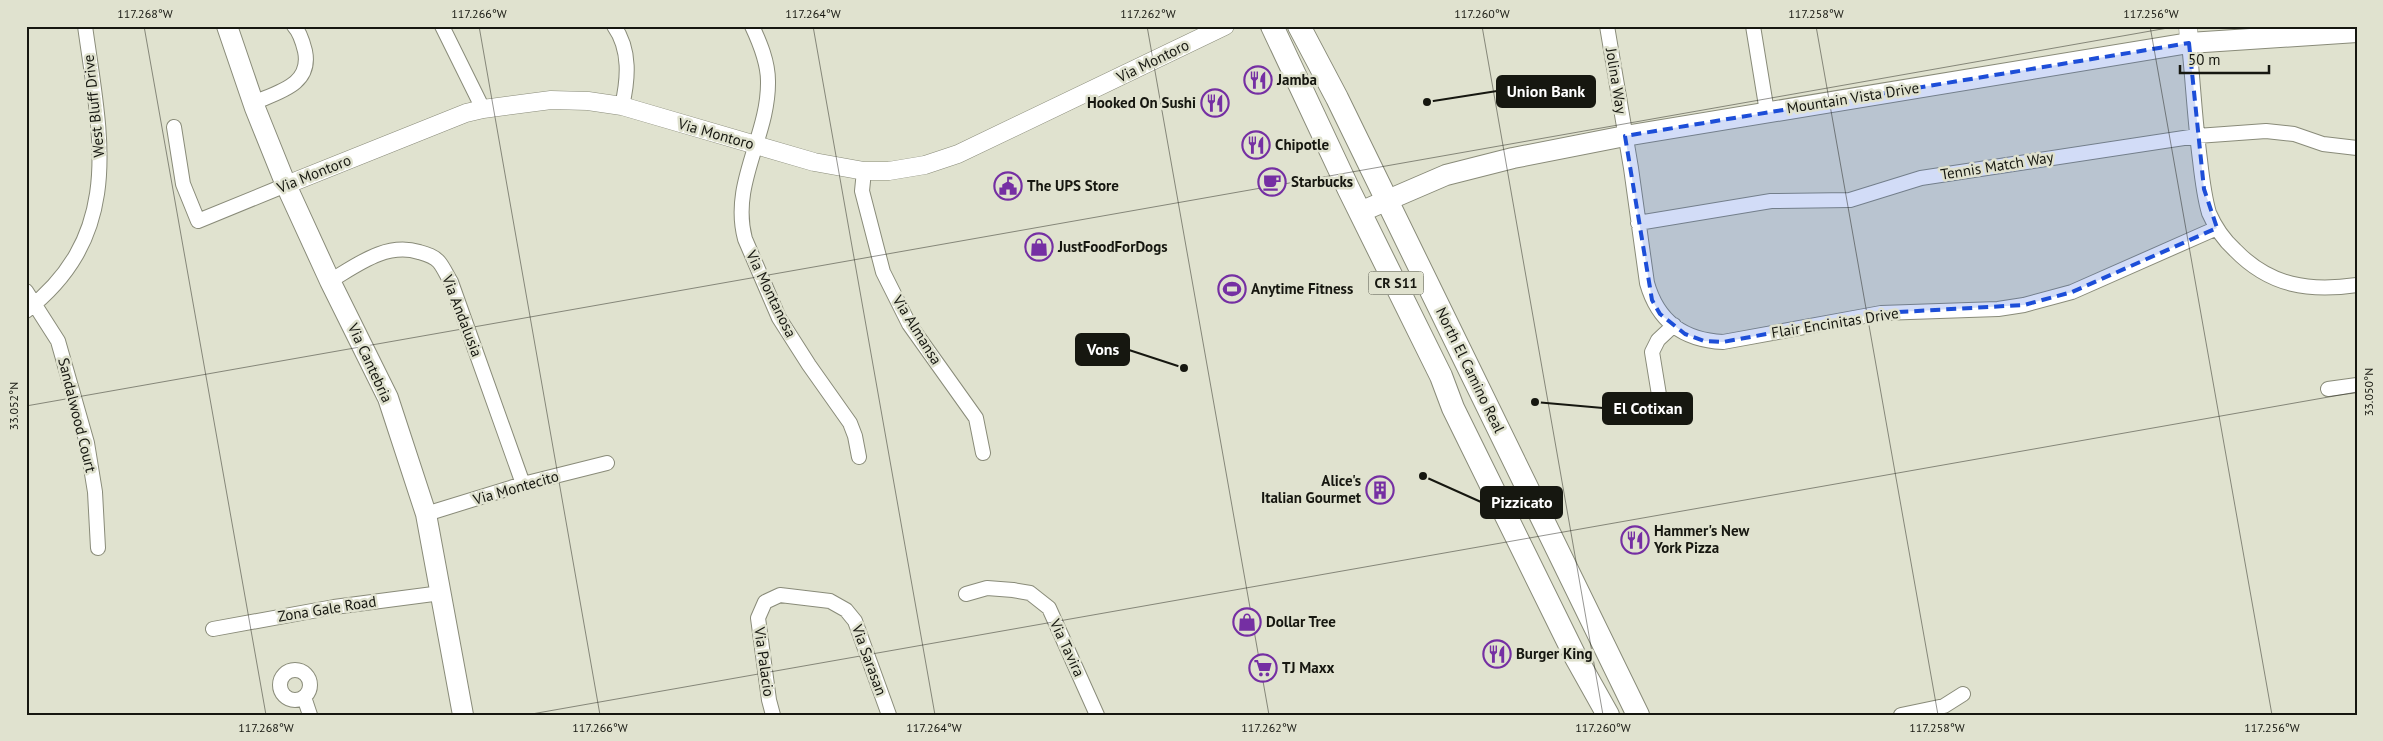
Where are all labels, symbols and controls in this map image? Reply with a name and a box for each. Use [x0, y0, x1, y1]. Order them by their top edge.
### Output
text: 117.268°W [117, 6, 173, 21]
text: 117.266°W [451, 6, 507, 21]
text: 117.264°W [785, 6, 841, 21]
text: 117.262°W [1120, 6, 1176, 21]
text: 117.260°W [1454, 6, 1510, 21]
text: 117.258°W [1788, 6, 1844, 21]
text: 117.256°W [2123, 6, 2179, 21]
street label: Via Montoro [1113, 35, 1192, 87]
scale bar [2180, 42, 2269, 74]
street label: Jolina Way [1602, 46, 1631, 115]
text: 50 m [2188, 50, 2221, 69]
street label: West Bluff Drive [79, 54, 108, 158]
restaurant icon: Jamba [1243, 65, 1273, 95]
place label: Jamba [1276, 70, 1317, 89]
callout: Union Bank [1497, 76, 1595, 107]
street label: Mountain Vista Drive [1785, 78, 1920, 117]
text: Union Bank [1507, 81, 1585, 101]
restaurant icon: Hooked On Sushi [1200, 88, 1230, 118]
place label: Hooked On Sushi [1087, 93, 1196, 112]
street label: Via Montoro [675, 113, 756, 153]
restaurant icon: Chipotle [1241, 130, 1271, 160]
place label: Chipotle [1275, 135, 1329, 154]
street label: Tennis Match Way [1939, 147, 2055, 184]
street label: Via Montoro [273, 150, 354, 197]
cafe icon: Starbucks [1257, 167, 1287, 197]
public building icon: The UPS Store [993, 171, 1023, 201]
place label: Starbucks [1291, 172, 1353, 191]
place label: The UPS Store [1027, 176, 1119, 195]
shop icon: JustFoodForDogs [1024, 232, 1054, 262]
place label: JustFoodForDogs [1057, 237, 1168, 256]
street label: Via Montanosa [742, 246, 801, 340]
street label: Via Andalusia [438, 271, 487, 359]
road number: CR S11 [1368, 272, 1424, 294]
sports icon: Anytime Fitness [1217, 274, 1247, 304]
place label: Anytime Fitness [1251, 279, 1353, 298]
street label: Via Almansa [888, 291, 946, 368]
street label: Flair Encinitas Drive [1770, 303, 1900, 342]
street label: North El Camino Real [1432, 304, 1509, 436]
street label: Via Cantebria [343, 319, 397, 405]
callout: Vons [1076, 334, 1129, 365]
text: Vons [1086, 339, 1120, 359]
street label: Sandalwood Court [54, 356, 101, 474]
text: 33.050°N [2361, 368, 2376, 416]
text: 33.052°N [6, 382, 21, 430]
callout: El Cotixan [1603, 393, 1692, 424]
text: El Cotixan [1614, 398, 1682, 418]
street label: Via Montecito [470, 466, 561, 509]
place label: Alice's Italian Gourmet [1261, 471, 1362, 507]
building icon: Alice's Italian Gourmet [1365, 475, 1395, 505]
callout: Pizzicato [1481, 487, 1562, 518]
text: Pizzicato [1491, 492, 1553, 512]
place label: Hammer's New York Pizza [1653, 521, 1749, 557]
restaurant icon: Hammer's New York Pizza [1620, 525, 1650, 555]
street label: Zona Gale Road [276, 591, 378, 626]
shop icon: Dollar Tree [1232, 607, 1262, 637]
place label: Dollar Tree [1266, 612, 1336, 631]
street label: Via Tavira [1045, 615, 1089, 680]
street label: Via Sarasan [848, 621, 891, 698]
street label: Via Palacio [750, 625, 779, 698]
restaurant icon: Burger King [1482, 639, 1512, 669]
place label: Burger King [1516, 644, 1592, 663]
supermarket icon: TJ Maxx [1248, 653, 1278, 683]
place label: TJ Maxx [1282, 658, 1335, 677]
text: 117.268°W [238, 720, 294, 735]
text: 117.266°W [572, 720, 628, 735]
text: 117.264°W [906, 720, 962, 735]
text: 117.262°W [1241, 720, 1297, 735]
text: 117.260°W [1575, 720, 1631, 735]
text: 117.258°W [1909, 720, 1965, 735]
text: 117.256°W [2244, 720, 2300, 735]

